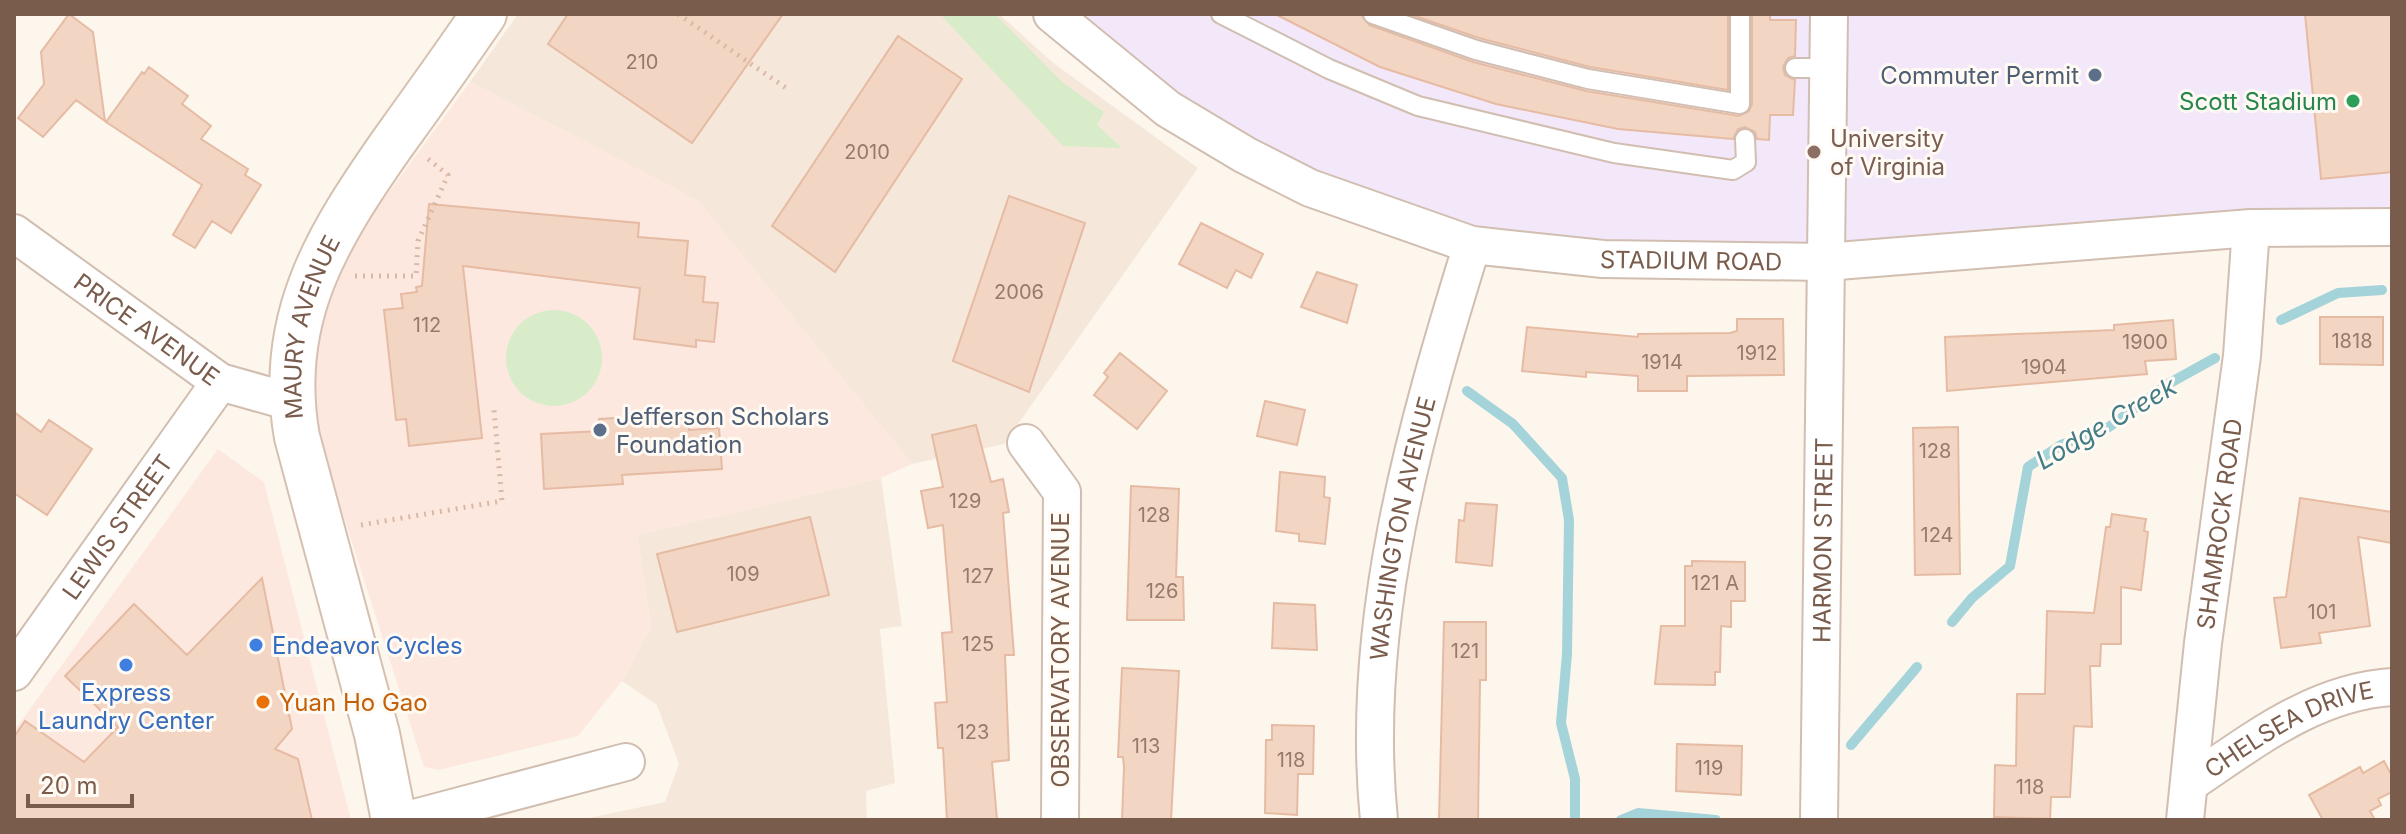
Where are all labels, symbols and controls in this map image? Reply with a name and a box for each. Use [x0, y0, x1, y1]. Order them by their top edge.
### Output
house number: 210 [626, 50, 658, 74]
place label: Commuter Permit [1880, 61, 2079, 90]
marker: Commuter Permit [2086, 66, 2104, 84]
place label: Scott Stadium [2179, 87, 2337, 116]
marker: Scott Stadium [2344, 92, 2362, 110]
place label: University of Virginia [1830, 124, 1945, 181]
house number: 2010 [844, 140, 890, 164]
marker: University of Virginia [1805, 143, 1823, 161]
street label: MAURY AVENUE [278, 230, 346, 421]
street label: STADIUM ROAD [1600, 244, 1782, 276]
street label: PRICE AVENUE [69, 267, 225, 391]
house number: 2006 [994, 280, 1044, 304]
house number: 112 [413, 313, 441, 337]
house number: 1818 [2331, 329, 2373, 353]
house number: 1900 [2122, 330, 2168, 354]
house number: 1912 [1737, 341, 1777, 365]
house number: 1914 [1641, 350, 1683, 374]
house number: 1904 [2021, 355, 2067, 379]
water label: Lodge Creek [2030, 370, 2182, 476]
street label: WASHINGTON AVENUE [1364, 393, 1441, 662]
place label: Jefferson Scholars Foundation [616, 402, 830, 459]
street label: SHAMROCK ROAD [2190, 417, 2248, 631]
marker: Jefferson Scholars Foundation [591, 421, 609, 439]
street label: HARMON STREET [1807, 437, 1838, 643]
house number: 128 [1919, 439, 1951, 463]
street label: LEWIS STREET [56, 449, 178, 605]
house number: 129 [949, 489, 981, 513]
house number: 128 [1138, 503, 1170, 527]
street label: OBSERVATORY AVENUE [1046, 512, 1075, 788]
house number: 124 [1921, 523, 1953, 547]
house number: 109 [726, 562, 760, 586]
house number: 127 [962, 564, 994, 588]
house number: 121 A [1691, 571, 1739, 595]
house number: 126 [1146, 579, 1178, 603]
house number: 101 [2308, 600, 2336, 624]
place label: Endeavor Cycles [272, 631, 463, 660]
house number: 125 [962, 632, 994, 656]
marker: Endeavor Cycles [247, 636, 265, 654]
house number: 121 [1451, 639, 1479, 663]
marker: Express Laundry Center [117, 656, 135, 674]
street label: CHELSEA DRIVE [2199, 675, 2376, 783]
place label: Express Laundry Center [38, 678, 214, 735]
place label: Yuan Ho Gao [279, 688, 428, 717]
marker: Yuan Ho Gao [254, 693, 272, 711]
house number: 123 [957, 720, 989, 744]
house number: 113 [1132, 734, 1160, 758]
house number: 118 [1277, 748, 1305, 772]
house number: 119 [1695, 756, 1723, 780]
scale bar [28, 758, 132, 808]
text: 20 m [40, 771, 98, 800]
house number: 118 [2016, 775, 2044, 799]

